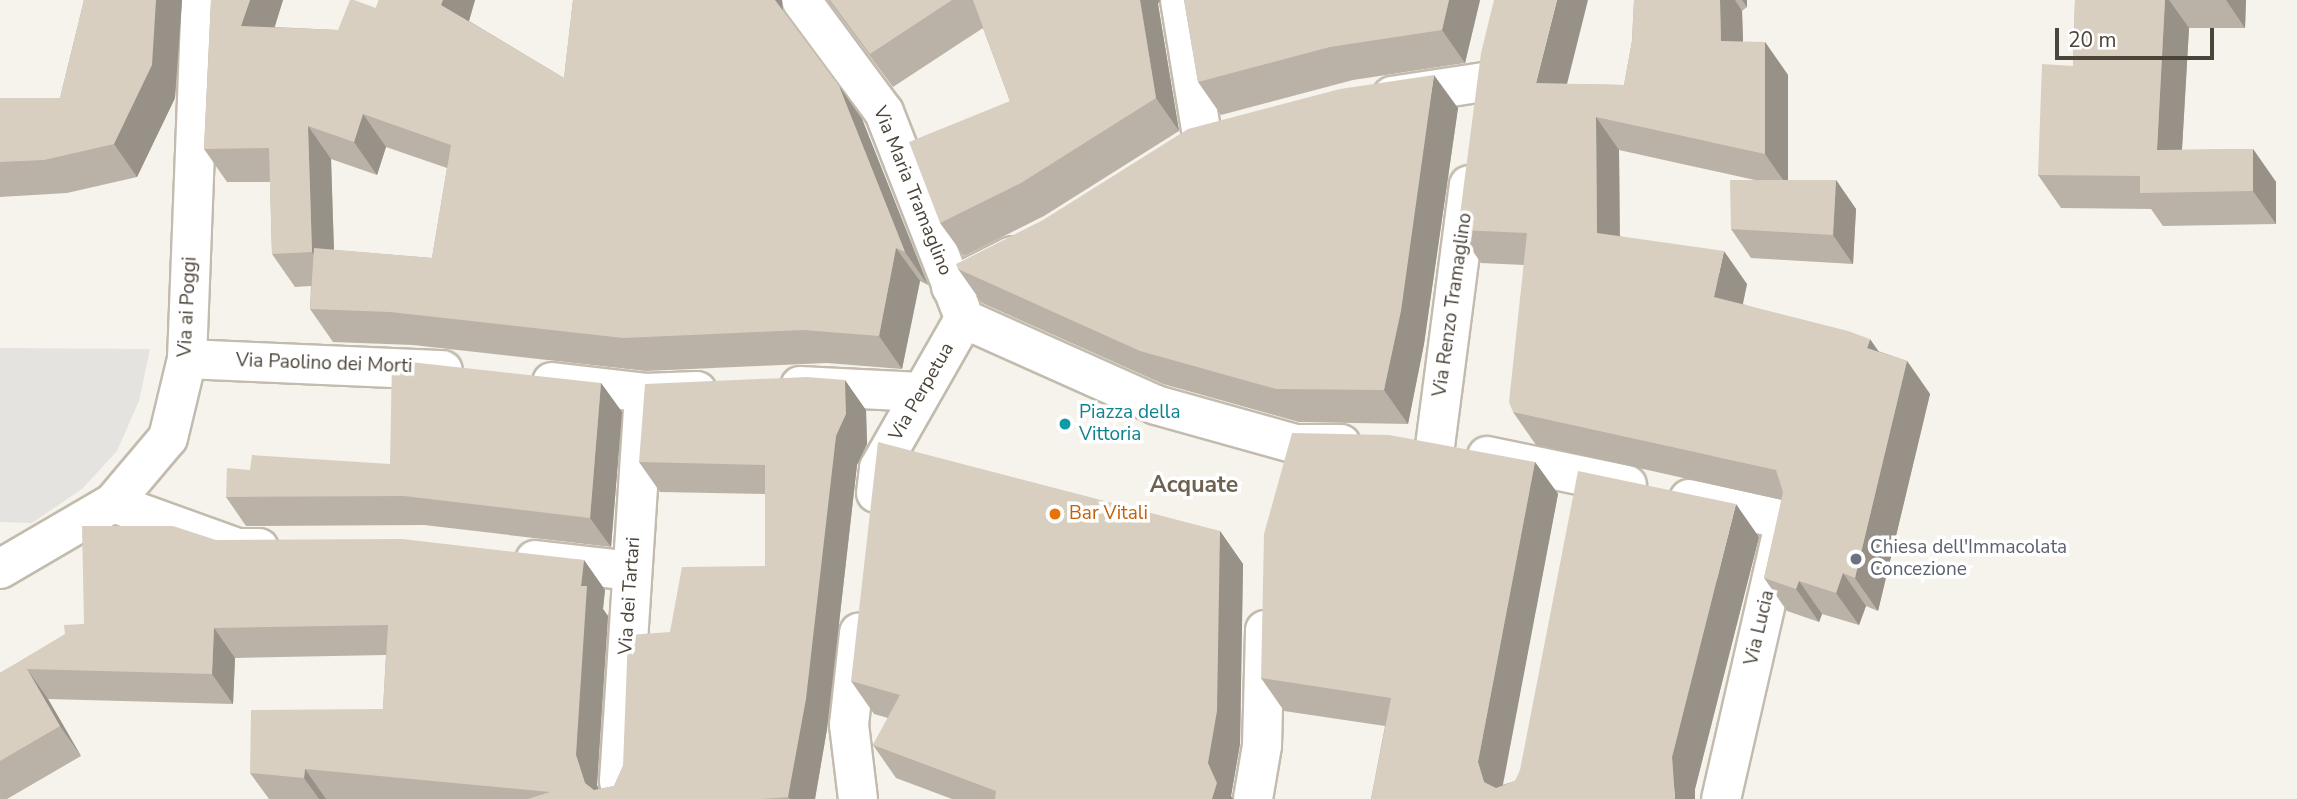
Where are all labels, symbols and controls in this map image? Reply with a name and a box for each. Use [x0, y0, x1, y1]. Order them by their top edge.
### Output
scale bar [2059, 14, 2218, 58]
text: 20 m [2068, 26, 2117, 54]
street label: Via Maria Tramaglino [868, 103, 956, 279]
street label: Via Renzo Tramaglino [1429, 212, 1477, 398]
street label: Via ai Poggi [174, 256, 202, 358]
street label: Via Perpetua [885, 339, 959, 445]
street label: Via Paolino dei Morti [235, 350, 413, 378]
place label: Piazza della Vittoria [1079, 402, 1180, 446]
marker: Piazza della Vittoria [1057, 416, 1073, 432]
district label: Acquate [1150, 471, 1238, 499]
place label: Bar Vitali [1069, 503, 1148, 525]
marker: Bar Vitali [1047, 506, 1063, 522]
street label: Via dei Tartari [615, 536, 645, 656]
place label: Chiesa dell'Immacolata Concezione [1870, 537, 2067, 581]
marker: Chiesa dell'Immacolata Concezione [1848, 551, 1864, 567]
street label: Via Lucia [1740, 588, 1780, 668]

